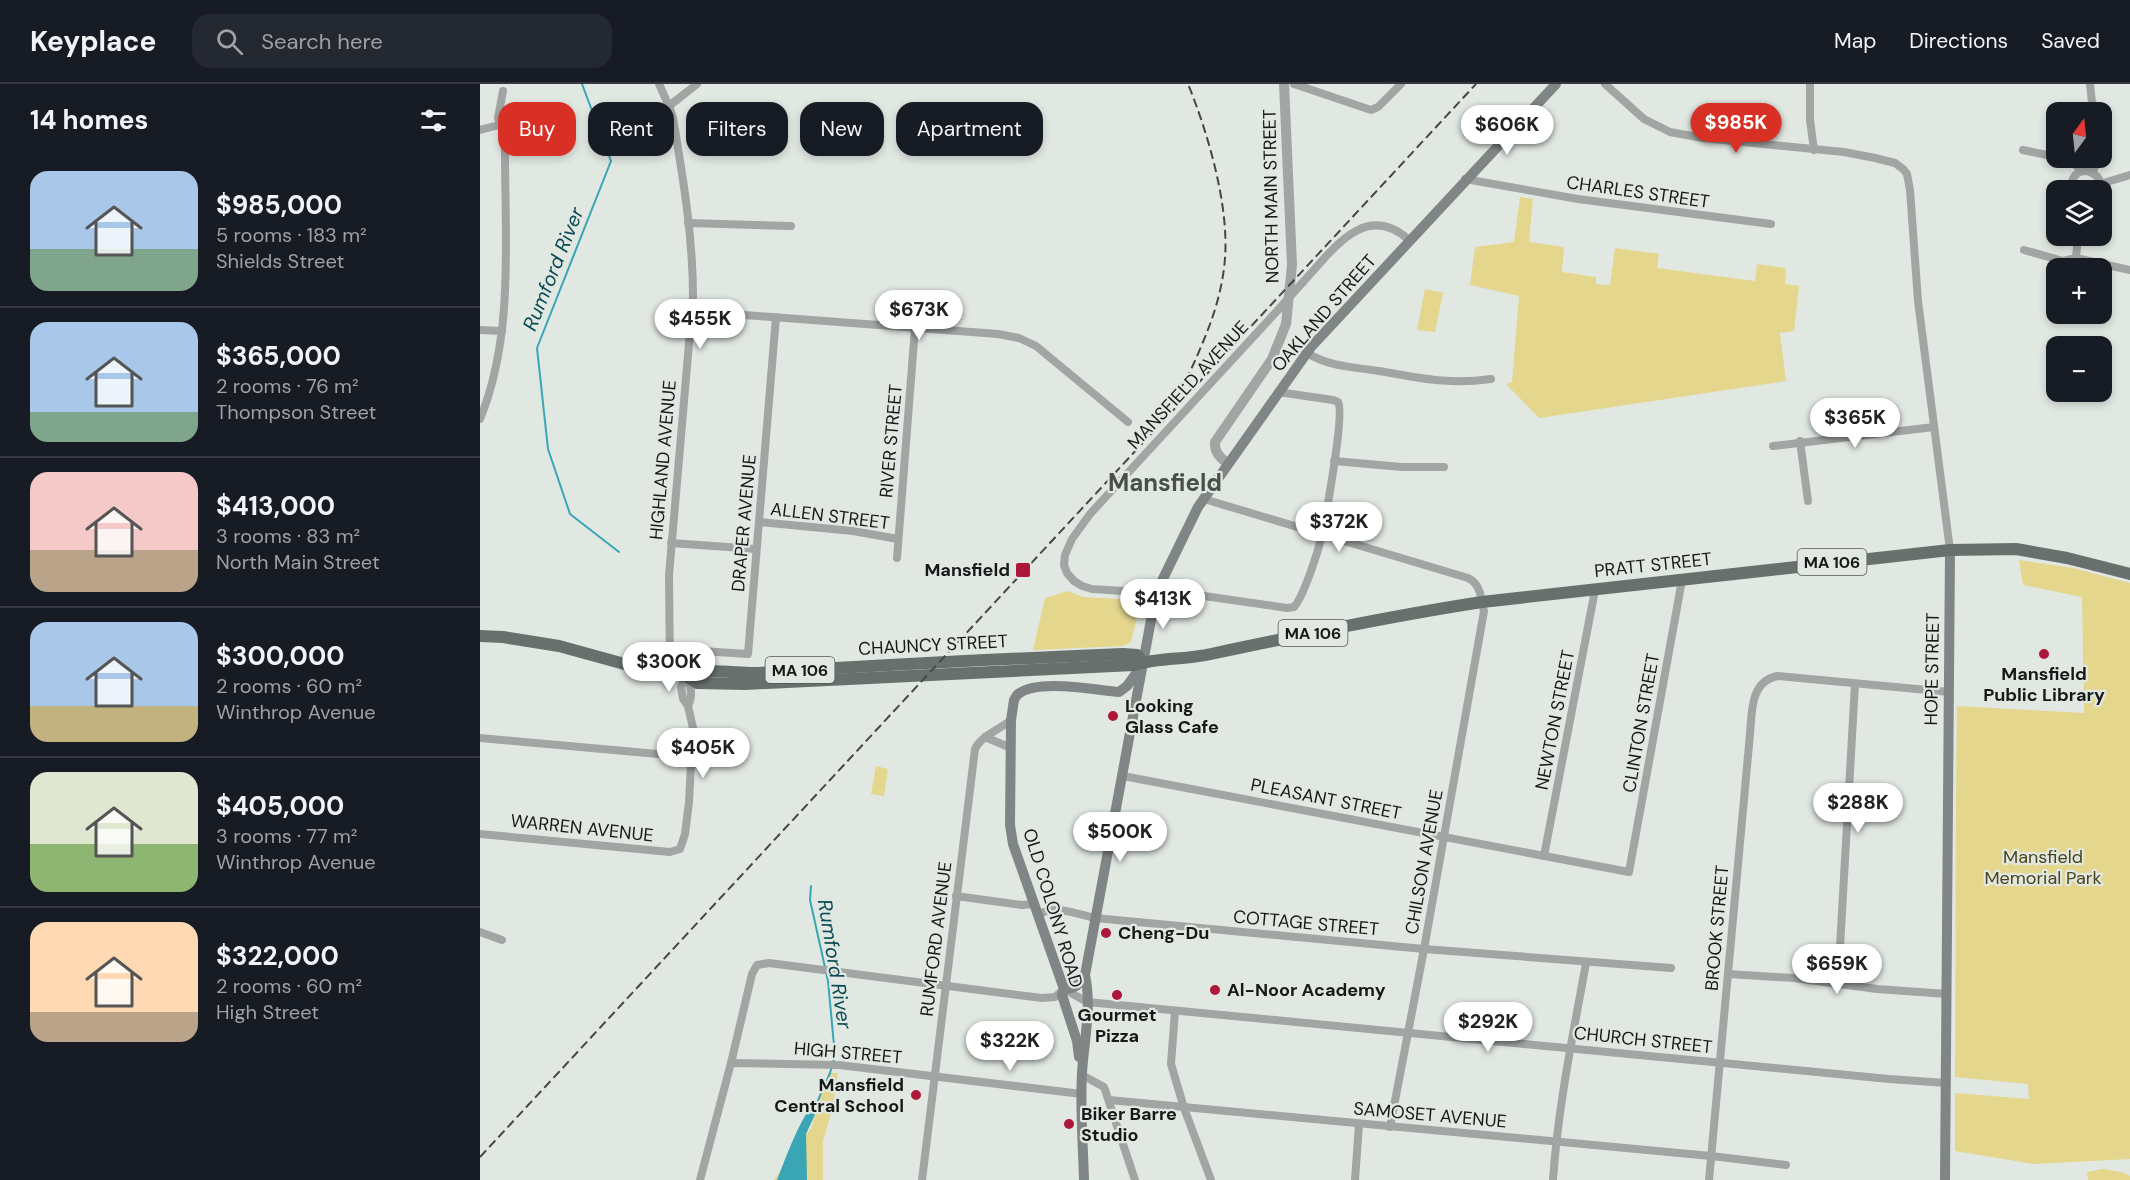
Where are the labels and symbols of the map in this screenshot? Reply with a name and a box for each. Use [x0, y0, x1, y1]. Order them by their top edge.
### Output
north arrow [2046, 102, 2112, 168]
pin: $985K [1694, 103, 1778, 154]
pin: $606K [1465, 105, 1549, 156]
street label: NORTH MAIN STREET [1257, 109, 1285, 283]
street label: CHARLES STREET [1565, 170, 1711, 214]
water label: Rumford River [516, 203, 590, 335]
street label: OAKLAND STREET [1266, 249, 1382, 377]
pin: $673K [877, 290, 961, 341]
pin: $455K [658, 299, 742, 350]
street label: MANSFIELD AVENUE [1122, 316, 1254, 454]
street label: HIGHLAND AVENUE [644, 379, 682, 541]
street label: RIVER STREET [874, 383, 908, 499]
pin: $365K [1813, 398, 1897, 449]
street label: DRAPER AVENUE [726, 453, 762, 593]
district label: Mansfield [1108, 467, 1222, 498]
street label: ALLEN STREET [769, 497, 891, 535]
pin: $372K [1297, 502, 1381, 553]
street label: PRATT STREET [1593, 547, 1713, 583]
road number: MA 106 [1798, 549, 1866, 575]
place label: Mansfield [924, 558, 1010, 582]
marker: Mansfield [1014, 561, 1032, 579]
pin: $413K [1121, 579, 1205, 630]
street label: HOPE STREET [1919, 612, 1945, 726]
road number: MA 106 [1278, 620, 1348, 646]
street label: CHAUNCY STREET [858, 629, 1008, 661]
pin: $300K [627, 642, 711, 693]
marker: Mansfield Public Library [2037, 647, 2051, 661]
street label: NEWTON STREET [1530, 648, 1580, 792]
street label: CLINTON STREET [1617, 651, 1665, 795]
road number: MA 106 [766, 657, 834, 683]
place label: Mansfield Public Library [1983, 662, 2105, 707]
place label: Looking Glass Cafe [1125, 694, 1219, 739]
marker: Looking Glass Cafe [1106, 709, 1120, 723]
pin: $405K [661, 728, 745, 779]
street label: PLEASANT STREET [1249, 773, 1403, 825]
pin: $288K [1816, 783, 1900, 834]
street label: CHILSON AVENUE [1399, 788, 1449, 936]
street label: WARREN AVENUE [509, 809, 655, 847]
pin: $500K [1078, 812, 1162, 863]
street label: OLD COLONY ROAD [1017, 825, 1089, 991]
park label: Mansfield Memorial Park [1984, 845, 2102, 890]
street label: RUMFORD AVENUE [915, 860, 957, 1018]
street label: BROOK STREET [1700, 864, 1734, 992]
water label: Rumford River [812, 897, 858, 1031]
street label: COTTAGE STREET [1232, 905, 1380, 941]
place label: Cheng-Du [1118, 921, 1209, 945]
marker: Cheng-Du [1099, 926, 1113, 940]
pin: $659K [1795, 944, 1879, 995]
place label: Al-Noor Academy [1227, 978, 1386, 1002]
marker: Al-Noor Academy [1208, 983, 1222, 997]
marker: Gourmet Pizza [1110, 988, 1124, 1002]
pin: $292K [1446, 1002, 1530, 1053]
place label: Gourmet Pizza [1078, 1003, 1156, 1048]
pin: $322K [968, 1021, 1052, 1072]
street label: CHURCH STREET [1573, 1021, 1713, 1059]
street label: HIGH STREET [793, 1036, 903, 1070]
place label: Mansfield Central School [774, 1073, 904, 1118]
marker: Mansfield Central School [909, 1088, 923, 1102]
street label: SAMOSET AVENUE [1352, 1096, 1508, 1134]
place label: Biker Barre Studio [1081, 1102, 1177, 1147]
marker: Biker Barre Studio [1062, 1117, 1076, 1131]

